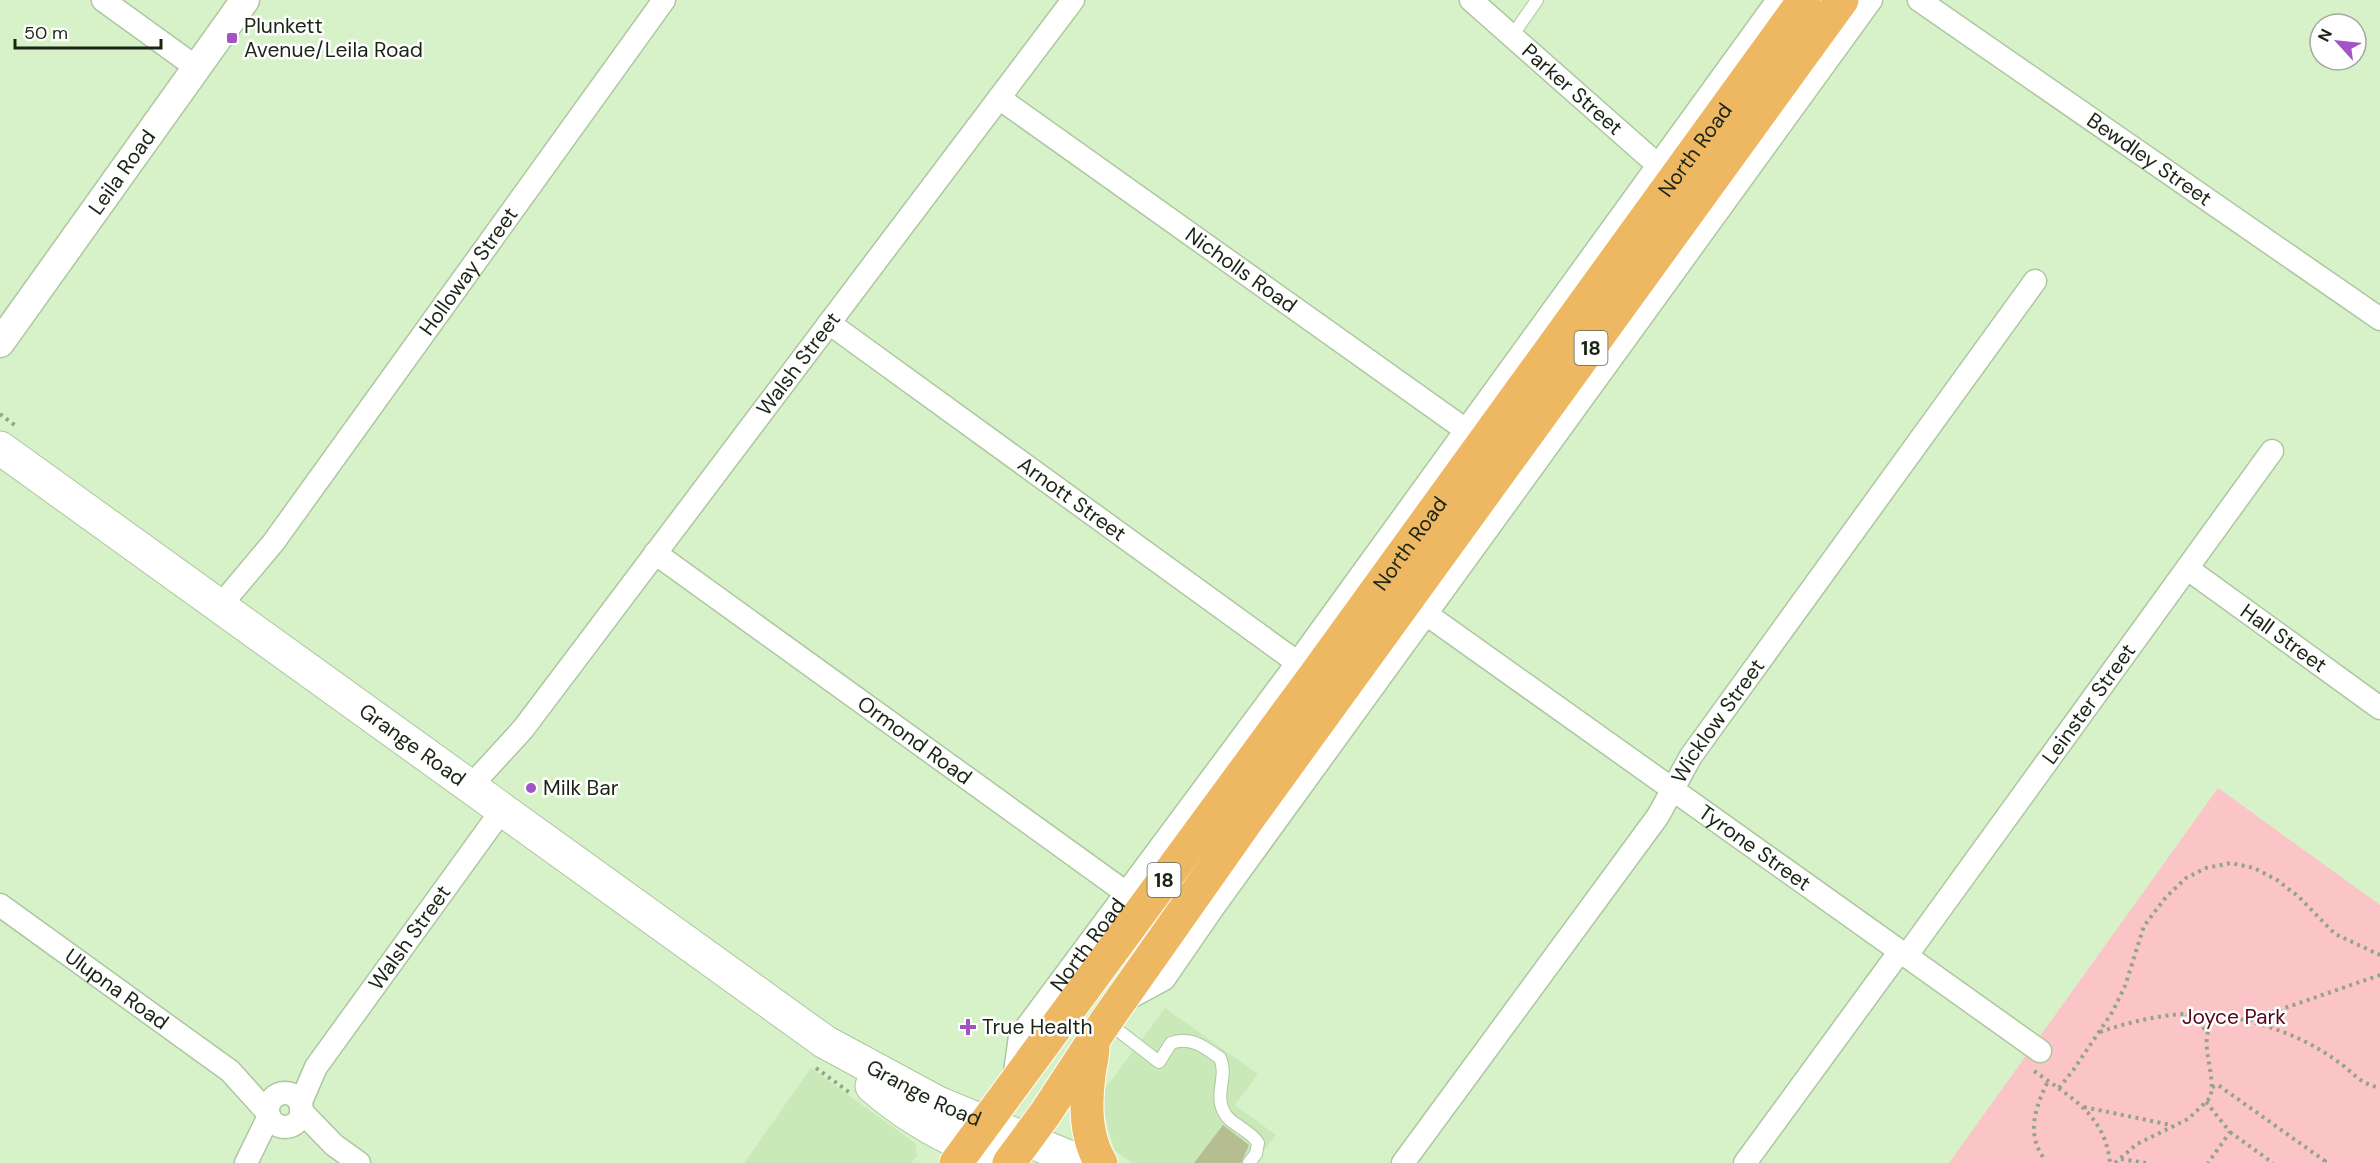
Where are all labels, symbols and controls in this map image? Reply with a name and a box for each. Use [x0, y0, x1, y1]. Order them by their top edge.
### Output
scale bar [15, 12, 160, 50]
place label: Plunkett Avenue/Leila Road [244, 12, 423, 64]
north arrow [2308, 12, 2368, 72]
text: 50 m [24, 21, 68, 45]
text: N [2313, 25, 2337, 45]
marker: Plunkett Avenue/Leila Road [225, 31, 239, 45]
street label: Parker Street [1516, 37, 1629, 141]
street label: North Road [1652, 98, 1739, 203]
street label: Bewdley Street [2081, 106, 2217, 212]
street label: Leila Road [82, 124, 162, 220]
street label: Holloway Street [413, 202, 524, 341]
street label: Nicholls Road [1180, 221, 1302, 319]
street label: Walsh Street [750, 306, 847, 421]
road number: 18 [1574, 331, 1608, 365]
street label: Arnott Street [1012, 450, 1132, 548]
street label: North Road [1367, 491, 1454, 596]
street label: Hall Street [2235, 597, 2332, 679]
street label: Leinster Street [2036, 638, 2142, 770]
street label: Wicklow Street [1665, 653, 1771, 788]
street label: Ormond Road [852, 689, 977, 791]
street label: Grange Road [353, 697, 471, 793]
place label: Milk Bar [543, 774, 619, 802]
marker: Milk Bar [524, 781, 538, 795]
street label: Tyrone Street [1693, 798, 1816, 897]
road number: 18 [1148, 863, 1180, 897]
street label: Walsh Street [362, 880, 457, 996]
street label: North Road [1044, 893, 1132, 997]
street label: Ulupna Road [59, 942, 174, 1036]
park label: Joyce Park [2182, 1003, 2286, 1031]
place label: True Health [982, 1013, 1093, 1041]
marker: True Health [959, 1018, 977, 1036]
street label: Grange Road [861, 1053, 985, 1133]

